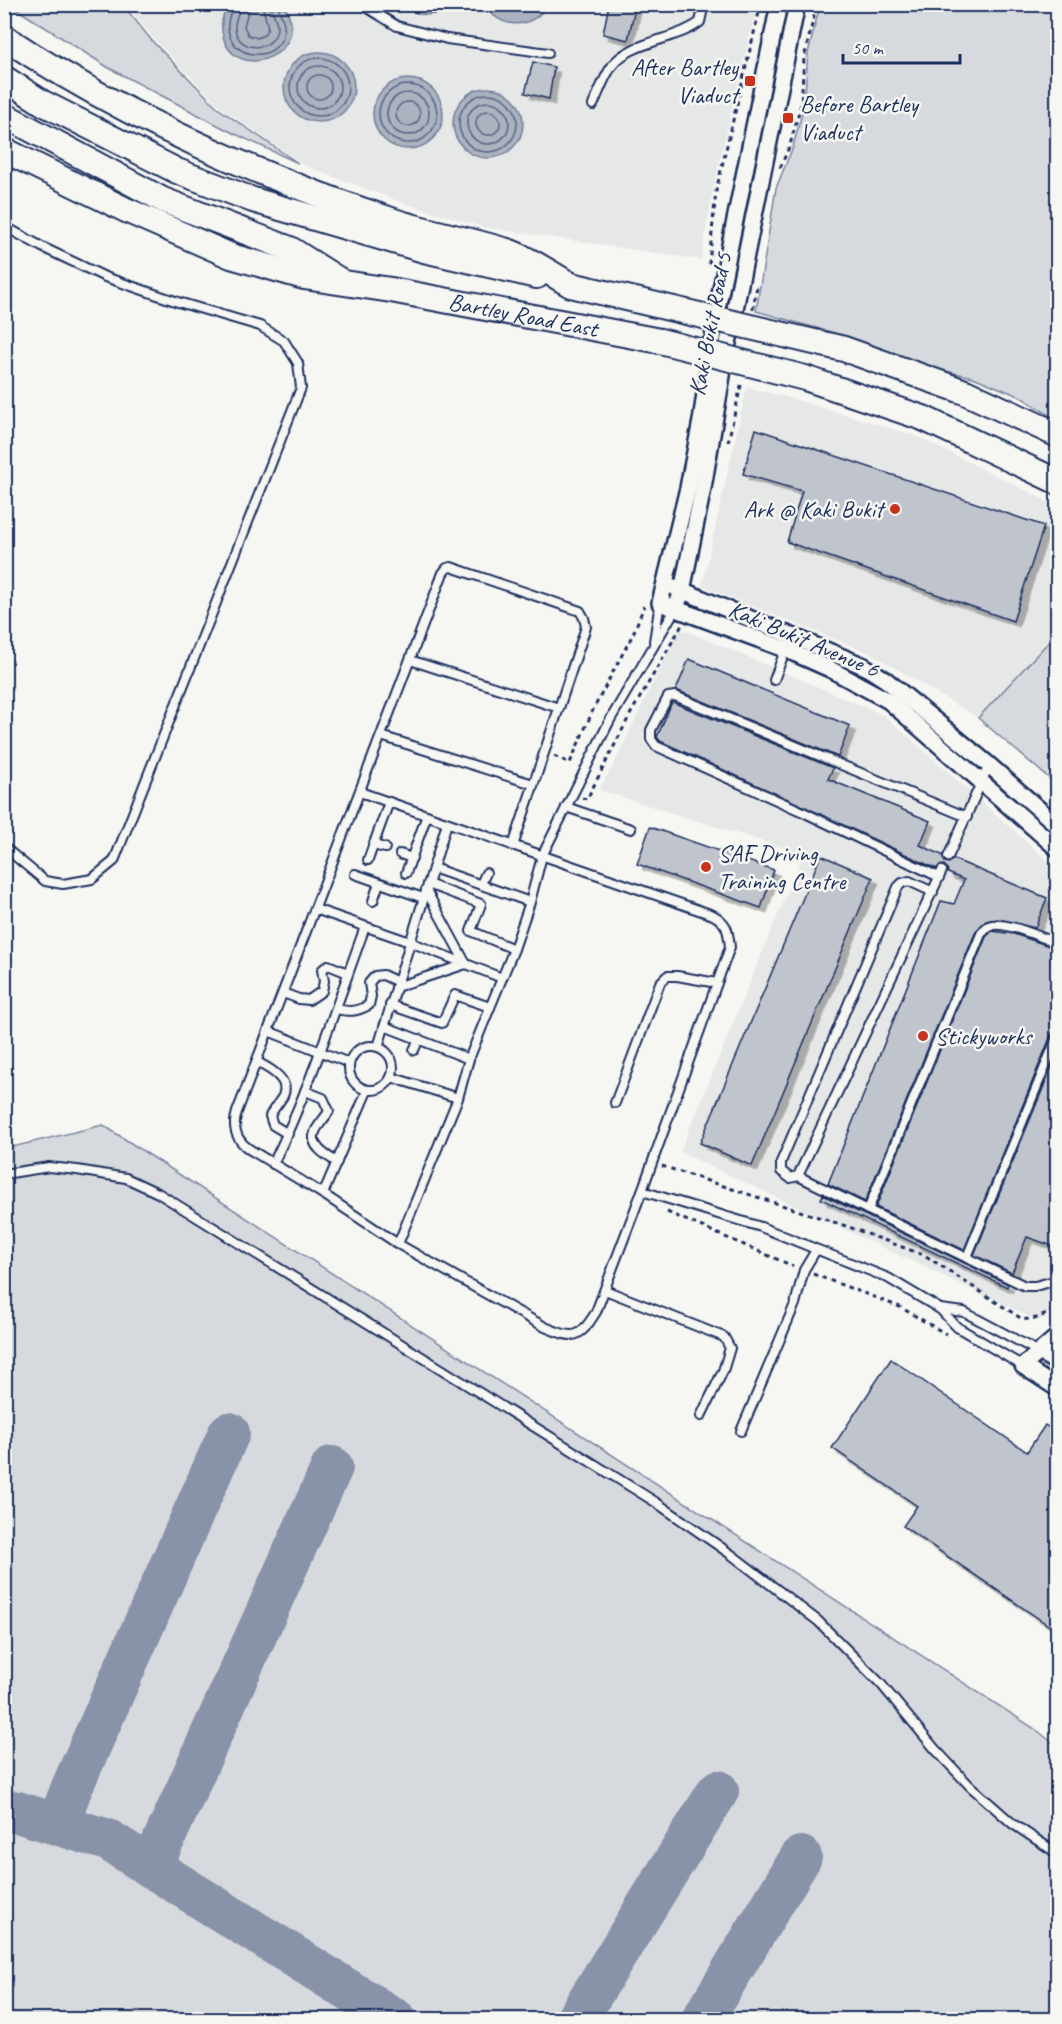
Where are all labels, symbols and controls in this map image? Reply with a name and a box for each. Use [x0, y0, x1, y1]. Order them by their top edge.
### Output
scale bar [843, 27, 960, 65]
text: 50 m [852, 37, 885, 59]
place label: After Bartley Viaduct [631, 52, 741, 110]
marker: After Bartley Viaduct [743, 74, 757, 88]
place label: Before Bartley Viaduct [800, 89, 919, 147]
marker: Before Bartley Viaduct [781, 111, 795, 125]
street label: Kaki Bukit Road 5 [681, 249, 739, 398]
street label: Bartley Road East [446, 286, 602, 344]
place label: Ark @ Kaki Bukit [744, 494, 886, 524]
marker: Ark @ Kaki Bukit [888, 502, 902, 516]
street label: Kaki Bukit Avenue 6 [724, 594, 885, 685]
place label: SAF Driving Training Centre [718, 838, 847, 896]
marker: SAF Driving Training Centre [699, 860, 713, 874]
place label: Stickyworks [935, 1021, 1033, 1051]
marker: Stickyworks [916, 1029, 930, 1043]

